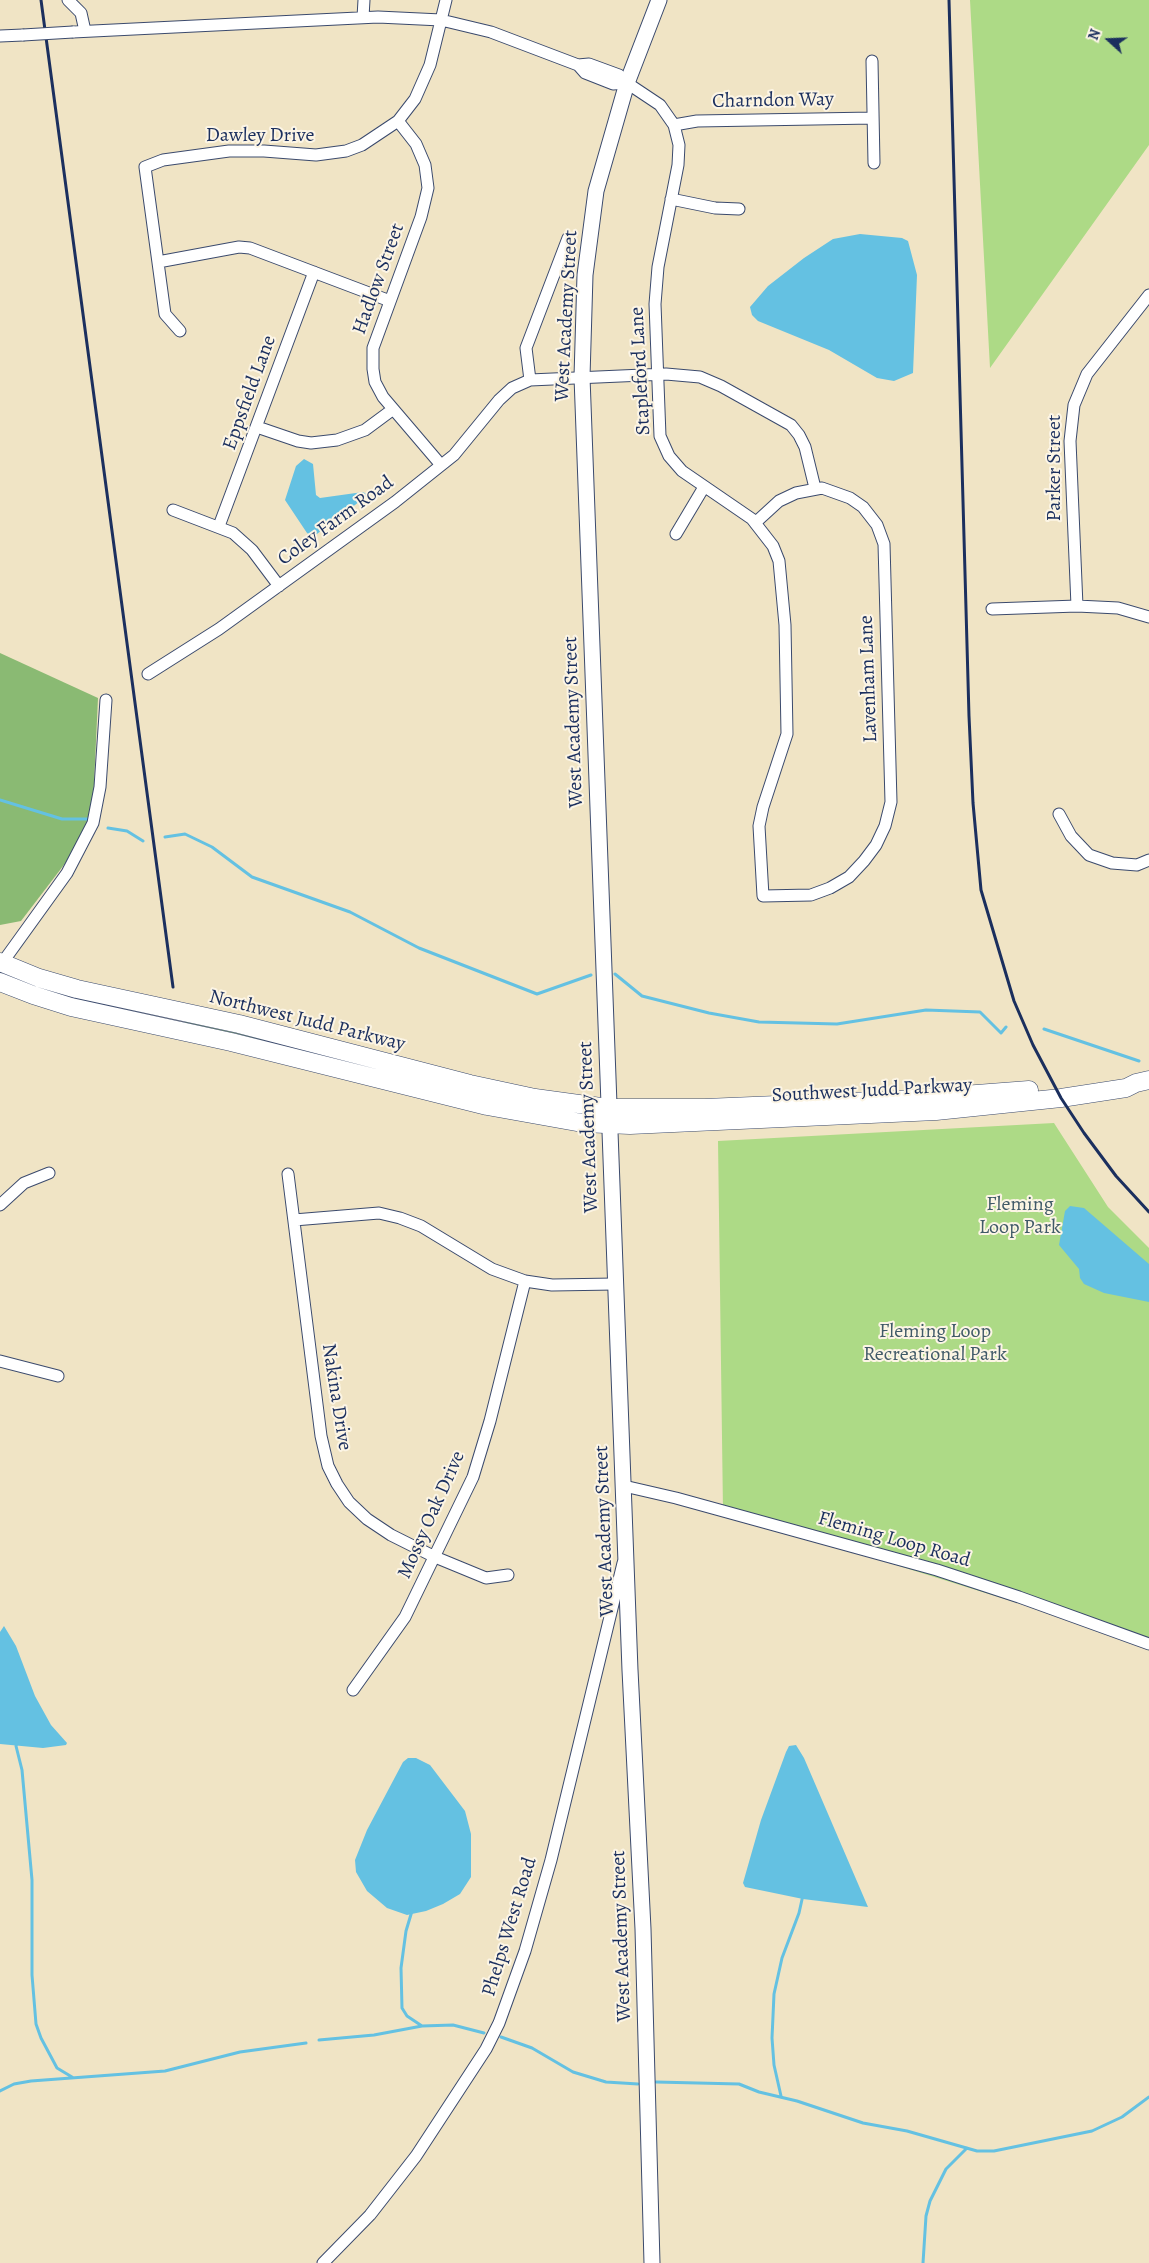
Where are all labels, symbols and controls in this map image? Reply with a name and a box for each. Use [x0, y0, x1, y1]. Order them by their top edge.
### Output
north arrow [1084, 15, 1134, 65]
text: N [1084, 27, 1105, 43]
street label: Charndon Way [712, 88, 834, 114]
street label: Dawley Drive [206, 124, 314, 148]
street label: Hadlow Street [348, 220, 410, 338]
street label: West Academy Street [551, 230, 583, 402]
street label: Stapleford Lane [626, 306, 656, 436]
street label: Eppsfield Lane [218, 332, 282, 454]
street label: Parker Street [1043, 415, 1067, 521]
street label: Coley Farm Road [273, 471, 399, 571]
street label: Lavenham Lane [855, 615, 883, 743]
street label: West Academy Street [559, 636, 589, 808]
street label: Northwest Judd Parkway [206, 985, 408, 1057]
street label: West Academy Street [574, 1041, 604, 1213]
street label: Southwest Judd Parkway [771, 1074, 973, 1108]
park label: Fleming Loop Park [979, 1193, 1061, 1240]
park label: Fleming Loop Recreational Park [863, 1320, 1007, 1367]
street label: Nakina Drive [316, 1342, 356, 1452]
street label: West Academy Street [590, 1445, 620, 1617]
street label: Mossy Oak Drive [393, 1447, 471, 1583]
street label: Fleming Loop Road [815, 1507, 973, 1573]
street label: West Academy Street [607, 1850, 637, 2022]
street label: Phelps West Road [477, 1854, 543, 2000]

